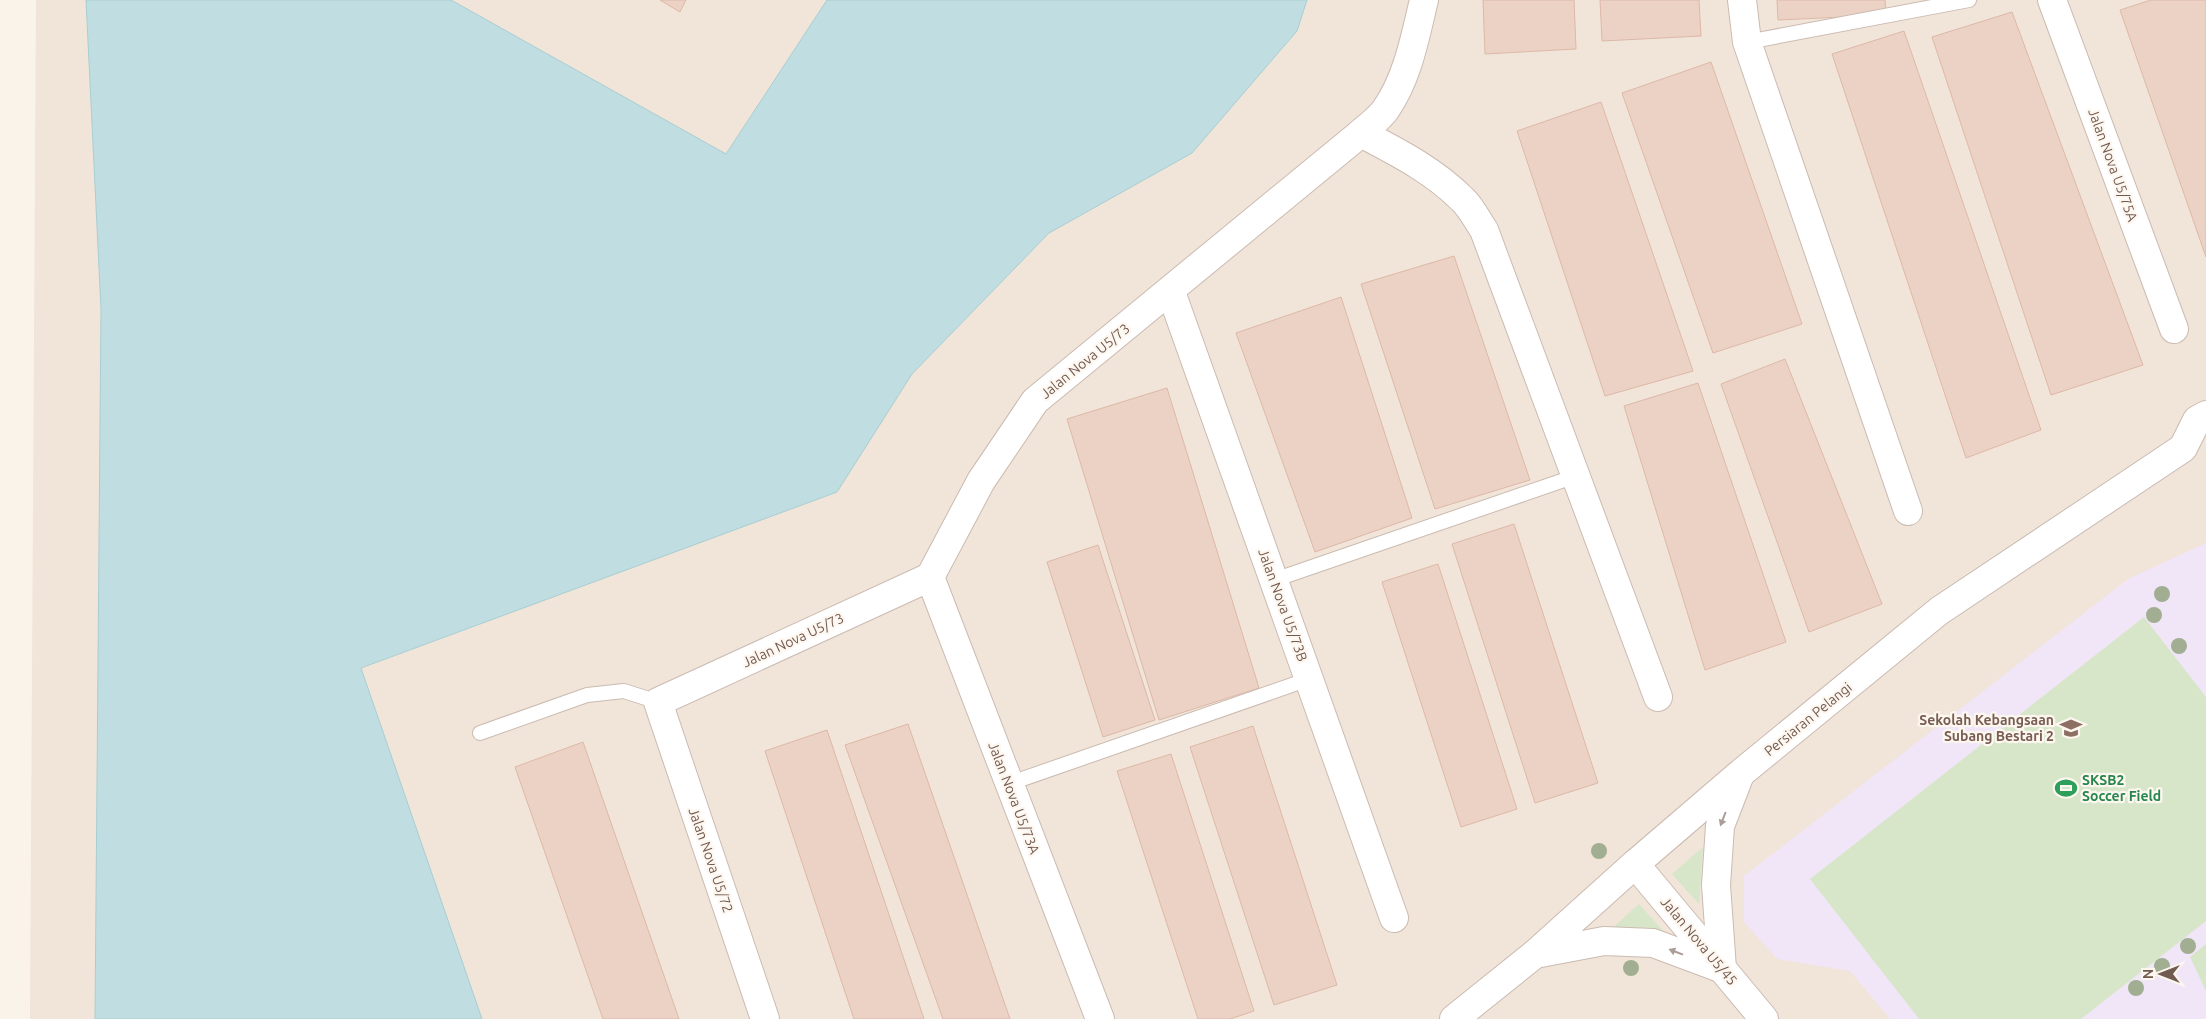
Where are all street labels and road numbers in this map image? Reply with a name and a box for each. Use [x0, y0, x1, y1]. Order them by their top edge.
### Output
street label: Jalan Nova U5/75A [2085, 106, 2141, 224]
street label: Jalan Nova U5/73 [1037, 320, 1133, 402]
street label: Jalan Nova U5/73B [1255, 546, 1311, 664]
street label: Jalan Nova U5/73 [740, 610, 846, 670]
street label: Persiaran Pelangi [1761, 679, 1855, 759]
street label: Jalan Nova U5/73A [985, 740, 1043, 856]
street label: Jalan Nova U5/72 [686, 805, 736, 915]
street label: Jalan Nova U5/45 [1658, 894, 1740, 988]

